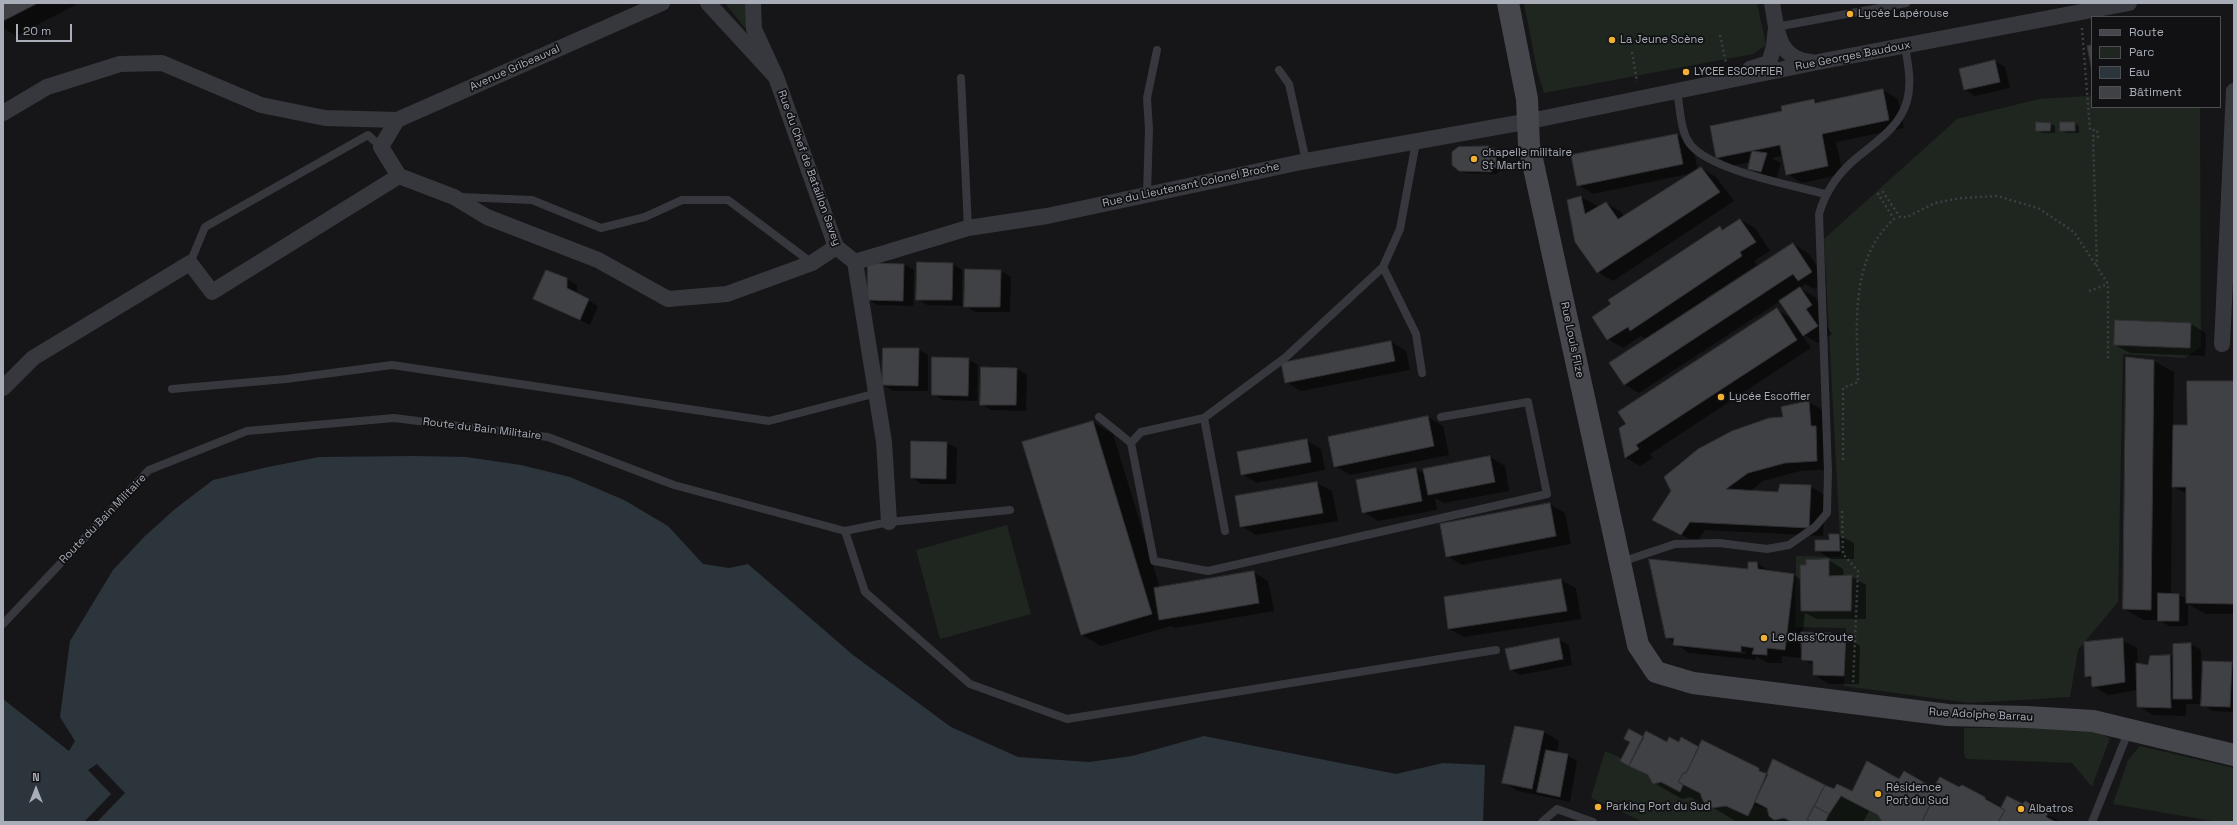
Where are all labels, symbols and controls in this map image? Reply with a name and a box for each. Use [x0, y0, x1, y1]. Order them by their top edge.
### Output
place label: Lycée Lapérouse [1858, 7, 1949, 21]
marker: Lycée Lapérouse [1845, 9, 1855, 19]
scale bar [18, 16, 74, 42]
legend [2091, 16, 2221, 108]
text: 20 m [23, 23, 51, 39]
text: Route [2129, 24, 2164, 40]
place label: La Jeune Scène [1620, 33, 1704, 47]
marker: La Jeune Scène [1607, 35, 1617, 45]
street label: Rue Georges Baudoux [1794, 38, 1912, 74]
street label: Avenue Gribeauval [468, 42, 562, 94]
text: Parc [2129, 44, 2154, 60]
text: Eau [2129, 64, 2150, 80]
place label: LYCEE ESCOFFIER [1694, 65, 1782, 79]
marker: LYCEE ESCOFFIER [1681, 67, 1691, 77]
text: Bâtiment [2129, 84, 2182, 100]
street label: Rue du Chef de Bataillon Savey [775, 88, 843, 248]
place label: chapelle militaire St Martin [1482, 146, 1572, 172]
marker: chapelle militaire St Martin [1469, 154, 1479, 164]
street label: Rue du Lieutenant Colonel Broche [1101, 160, 1281, 210]
street label: Rue Louis Flize [1558, 301, 1586, 379]
place label: Lycée Escoffier [1729, 390, 1811, 404]
marker: Lycée Escoffier [1716, 392, 1726, 402]
street label: Route du Bain Militaire [422, 415, 542, 443]
street label: Route du Bain Militaire [57, 472, 149, 566]
place label: Le Class'Croute [1772, 631, 1853, 645]
marker: Le Class'Croute [1759, 633, 1769, 643]
street label: Rue Adolphe Barrau [1929, 706, 2033, 724]
north arrow [16, 769, 56, 809]
text: N [32, 770, 40, 784]
place label: Résidence Port du Sud [1886, 781, 1948, 807]
marker: Résidence Port du Sud [1873, 789, 1883, 799]
place label: Parking Port du Sud [1606, 800, 1711, 814]
marker: Parking Port du Sud [1593, 802, 1603, 812]
place label: Albatros [2029, 802, 2073, 816]
marker: Albatros [2016, 804, 2026, 814]

